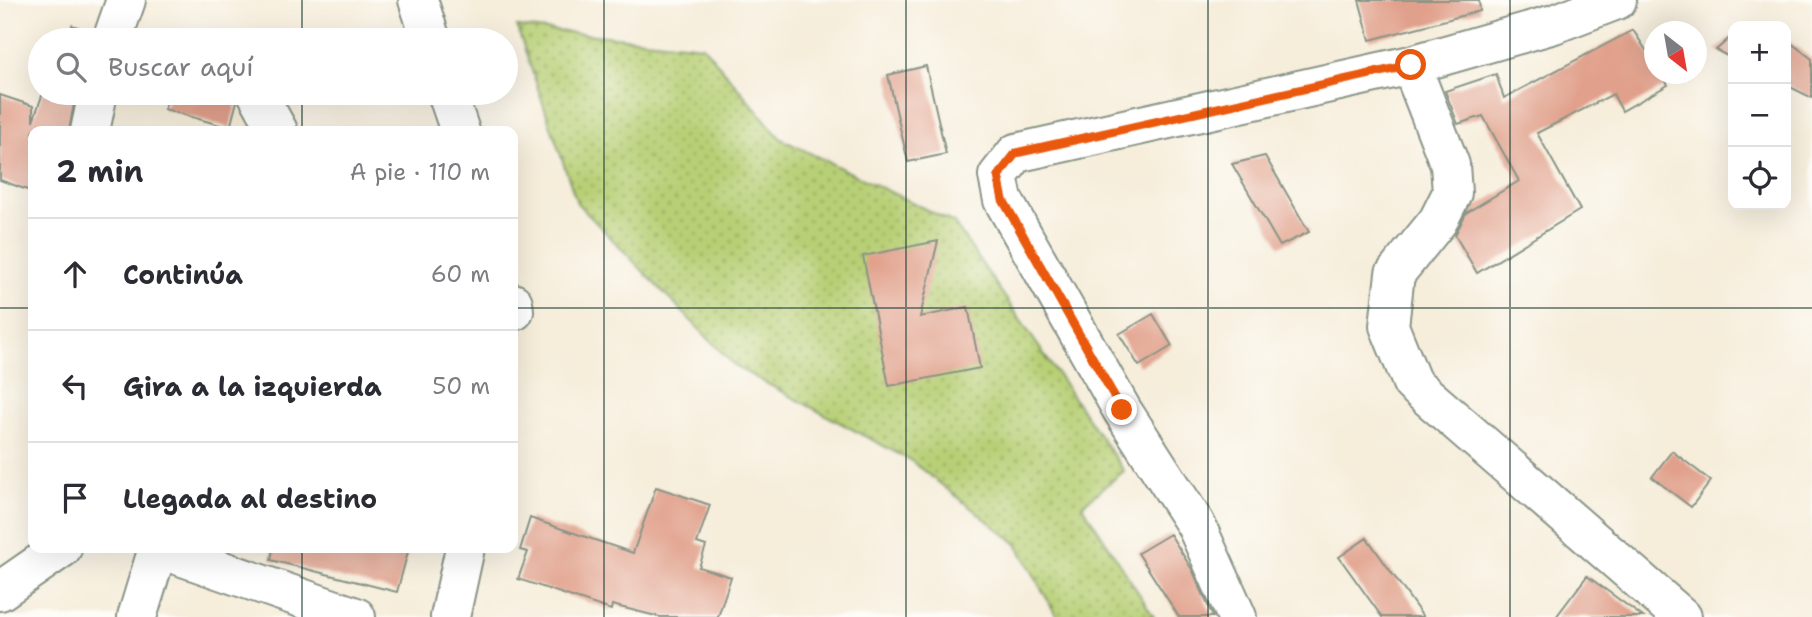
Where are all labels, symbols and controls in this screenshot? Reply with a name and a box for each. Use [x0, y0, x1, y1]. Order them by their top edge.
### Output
north arrow [1644, 21, 1707, 84]
map controls [1728, 21, 1791, 210]
button: + [1728, 21, 1791, 84]
search box [28, 28, 518, 105]
icon: search [52, 48, 90, 86]
text: Buscar aquí [108, 49, 254, 84]
route start [1395, 49, 1426, 80]
button: − [1728, 84, 1791, 147]
button: locate [1728, 147, 1791, 210]
text: 2 min [56, 151, 143, 192]
text: A pie · 110 m [350, 157, 490, 187]
icon: ahead [56, 255, 94, 293]
text: Continúa [123, 257, 243, 292]
text: 60 m [431, 259, 490, 289]
icon: left [56, 367, 94, 405]
text: Gira a la izquierda [123, 369, 382, 404]
text: 50 m [432, 371, 490, 401]
route end [1106, 394, 1137, 425]
icon: arrive [56, 479, 94, 517]
text: Llegada al destino [123, 481, 377, 516]

